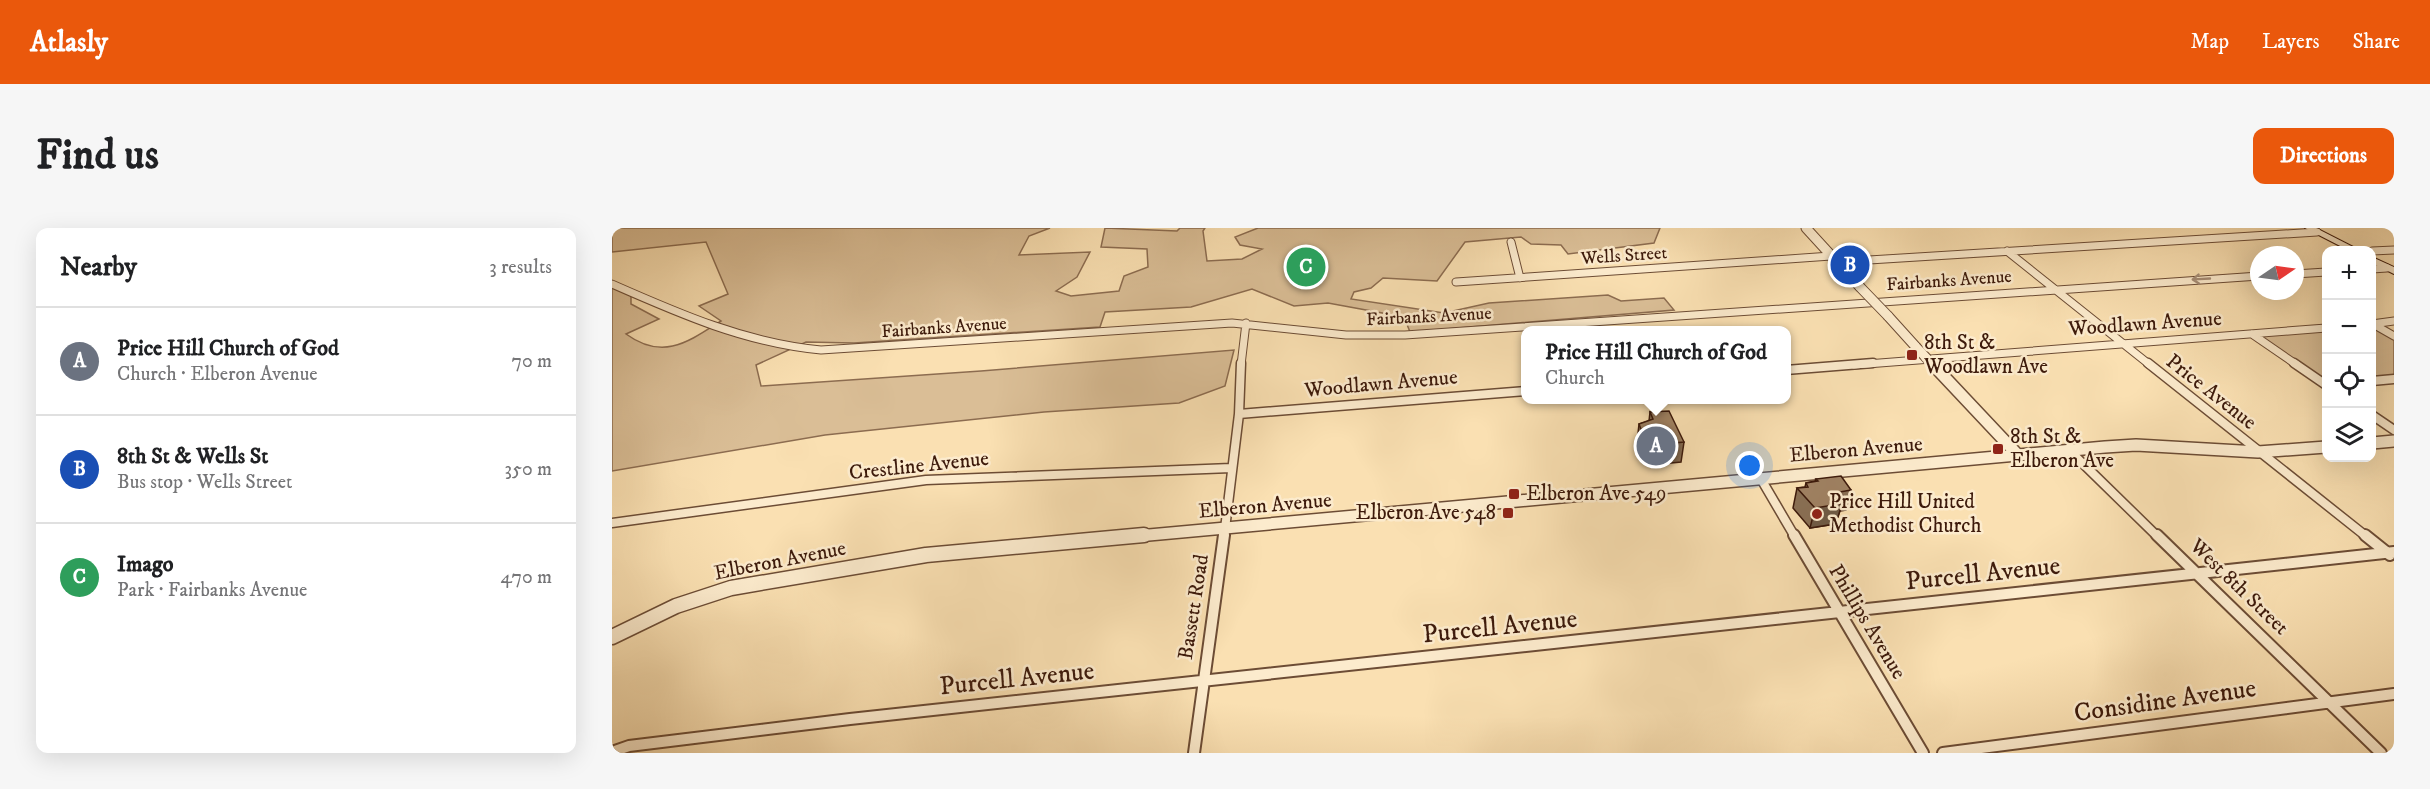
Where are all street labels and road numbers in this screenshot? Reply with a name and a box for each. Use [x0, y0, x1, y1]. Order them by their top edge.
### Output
street label: Wells Street [1579, 242, 1668, 270]
street label: Fairbanks Avenue [1886, 266, 2012, 296]
street label: Fairbanks Avenue [1366, 303, 1492, 331]
street label: Woodlawn Avenue [2066, 306, 2223, 342]
street label: Fairbanks Avenue [881, 313, 1007, 343]
street label: Price Avenue [2160, 348, 2262, 436]
street label: Woodlawn Avenue [1302, 364, 1459, 404]
street label: Elberon Avenue [1788, 431, 1924, 469]
street label: Crestline Avenue [848, 446, 991, 486]
street label: Elberon Avenue [1197, 487, 1333, 525]
street label: West 8th Street [2183, 533, 2294, 641]
street label: Elberon Avenue [712, 535, 848, 587]
street label: Purcell Avenue [1904, 549, 2062, 599]
street label: Bassett Road [1173, 552, 1215, 662]
street label: Phillips Avenue [1823, 560, 1912, 684]
street label: Purcell Avenue [1421, 602, 1579, 652]
street label: Purcell Avenue [938, 654, 1096, 704]
street label: Considine Avenue [2072, 672, 2258, 730]

